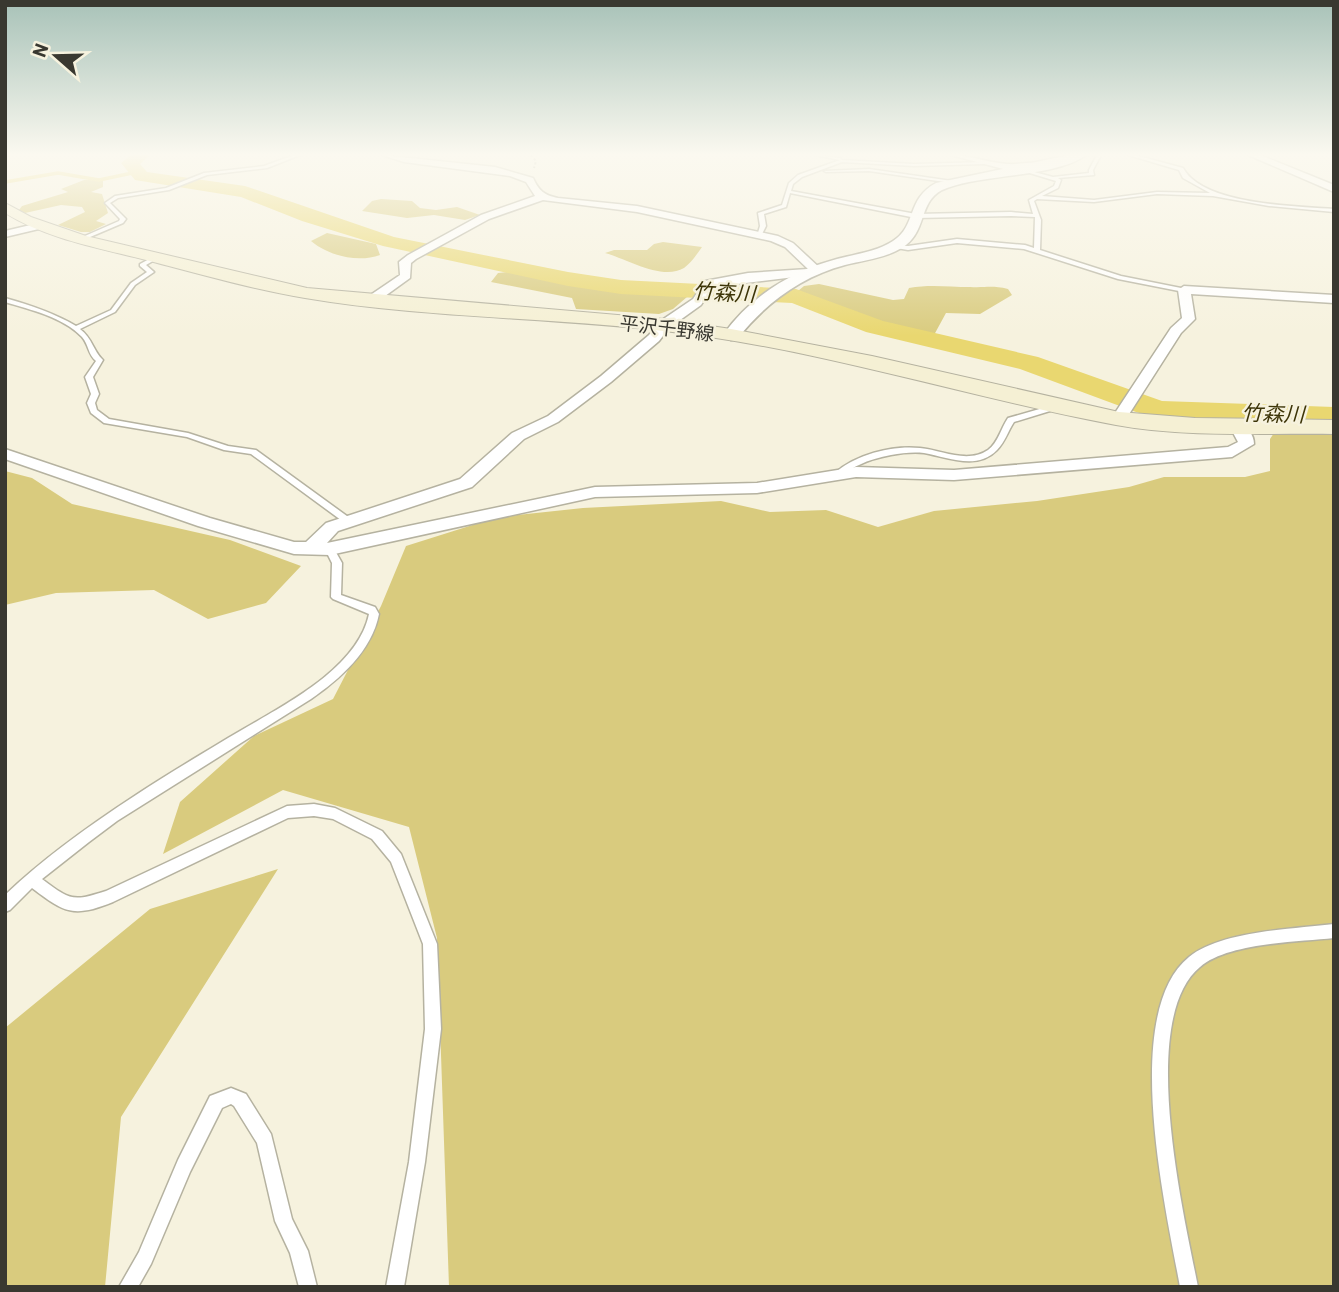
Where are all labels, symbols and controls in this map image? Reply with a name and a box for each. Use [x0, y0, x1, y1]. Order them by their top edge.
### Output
north arrow [21, 21, 91, 91]
text: N [27, 40, 53, 60]
water label: 竹森川 [692, 277, 758, 306]
street label: 平沢千野線 [619, 310, 716, 345]
water label: 竹森川 [1241, 399, 1307, 426]

